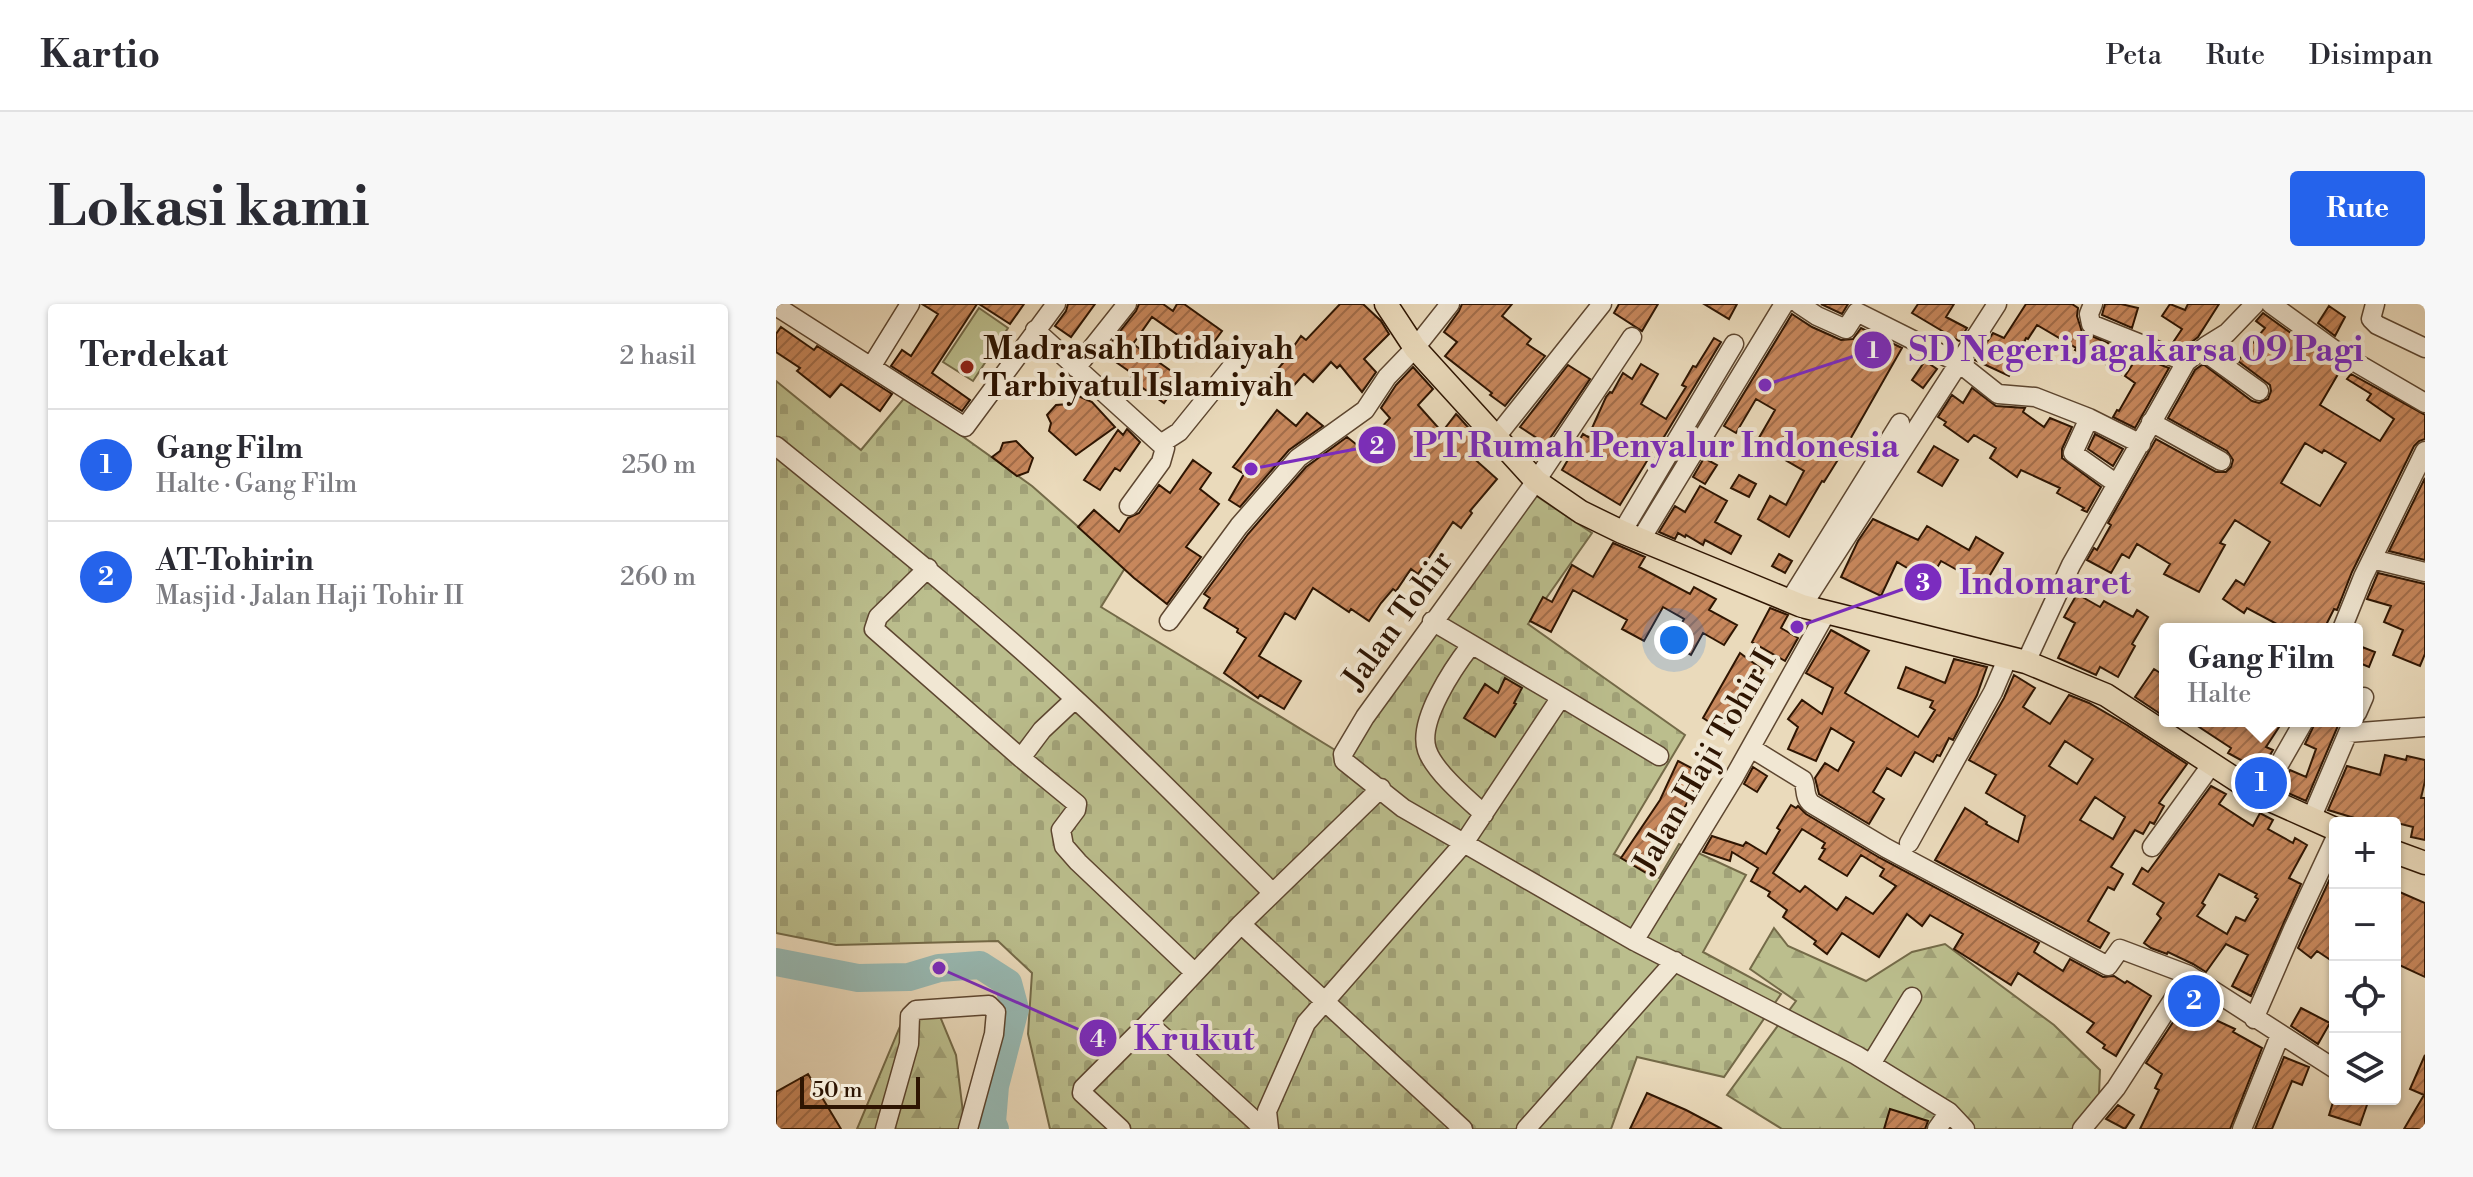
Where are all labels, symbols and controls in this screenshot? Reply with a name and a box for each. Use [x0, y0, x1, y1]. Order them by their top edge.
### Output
text: Kartio [40, 32, 160, 79]
text: Peta [2106, 38, 2162, 73]
text: Rute [2206, 38, 2265, 73]
text: Disimpan [2309, 38, 2433, 73]
button: Rute [2290, 171, 2425, 246]
text: Lokasi kami [48, 173, 370, 243]
callout: SD Negeri Jagakarsa 09 Pagi [1853, 321, 2380, 379]
place label: Madrasah Ibtidaiyah Tarbiyatul Islamiyah [983, 329, 1294, 406]
text: SD Negeri Jagakarsa 09 Pagi [1908, 330, 2364, 372]
text: Terdekat [80, 335, 228, 377]
text: 1 [1867, 336, 1879, 366]
text: 2 hasil [620, 340, 696, 372]
marker: Madrasah Ibtidaiyah Tarbiyatul Islamiyah [958, 358, 976, 376]
callout: PT Rumah Penyalur Indonesia [1357, 416, 1915, 474]
text: PT Rumah Penyalur Indonesia [1413, 426, 1900, 468]
text: Gang Film [156, 430, 303, 468]
text: 2 [1370, 432, 1385, 462]
text: 1 [100, 449, 112, 481]
text: 250 m [621, 449, 696, 481]
text: Halte · Gang Film [156, 468, 357, 500]
text: AT-Tohirin [156, 542, 314, 580]
street label: Jalan Tohir [1334, 543, 1462, 698]
callout: Indomaret [1903, 553, 2147, 611]
text: 2 [98, 561, 114, 593]
text: 260 m [620, 561, 696, 593]
text: Indomaret [1959, 563, 2132, 605]
text: 3 [1916, 569, 1930, 599]
text: Masjid · Jalan Haji Tohir II [156, 580, 464, 612]
your location [1654, 620, 1694, 660]
popup [2159, 623, 2363, 727]
text: Gang Film [2187, 640, 2335, 678]
street label: Jalan Haji Tohir I [1625, 644, 1785, 881]
text: Halte [2187, 678, 2251, 710]
pin: 1 [2235, 753, 2287, 813]
map controls [2329, 817, 2401, 1105]
button: + [2329, 817, 2401, 889]
button: − [2329, 889, 2401, 961]
button: locate [2329, 961, 2401, 1033]
pin: 2 [2168, 971, 2220, 1031]
callout: Krukut [1078, 1009, 1271, 1067]
text: Krukut [1134, 1019, 1255, 1061]
text: 4 [1090, 1025, 1106, 1055]
button: layers [2329, 1033, 2401, 1105]
scale bar [800, 1073, 920, 1109]
text: 50 m [812, 1077, 863, 1104]

